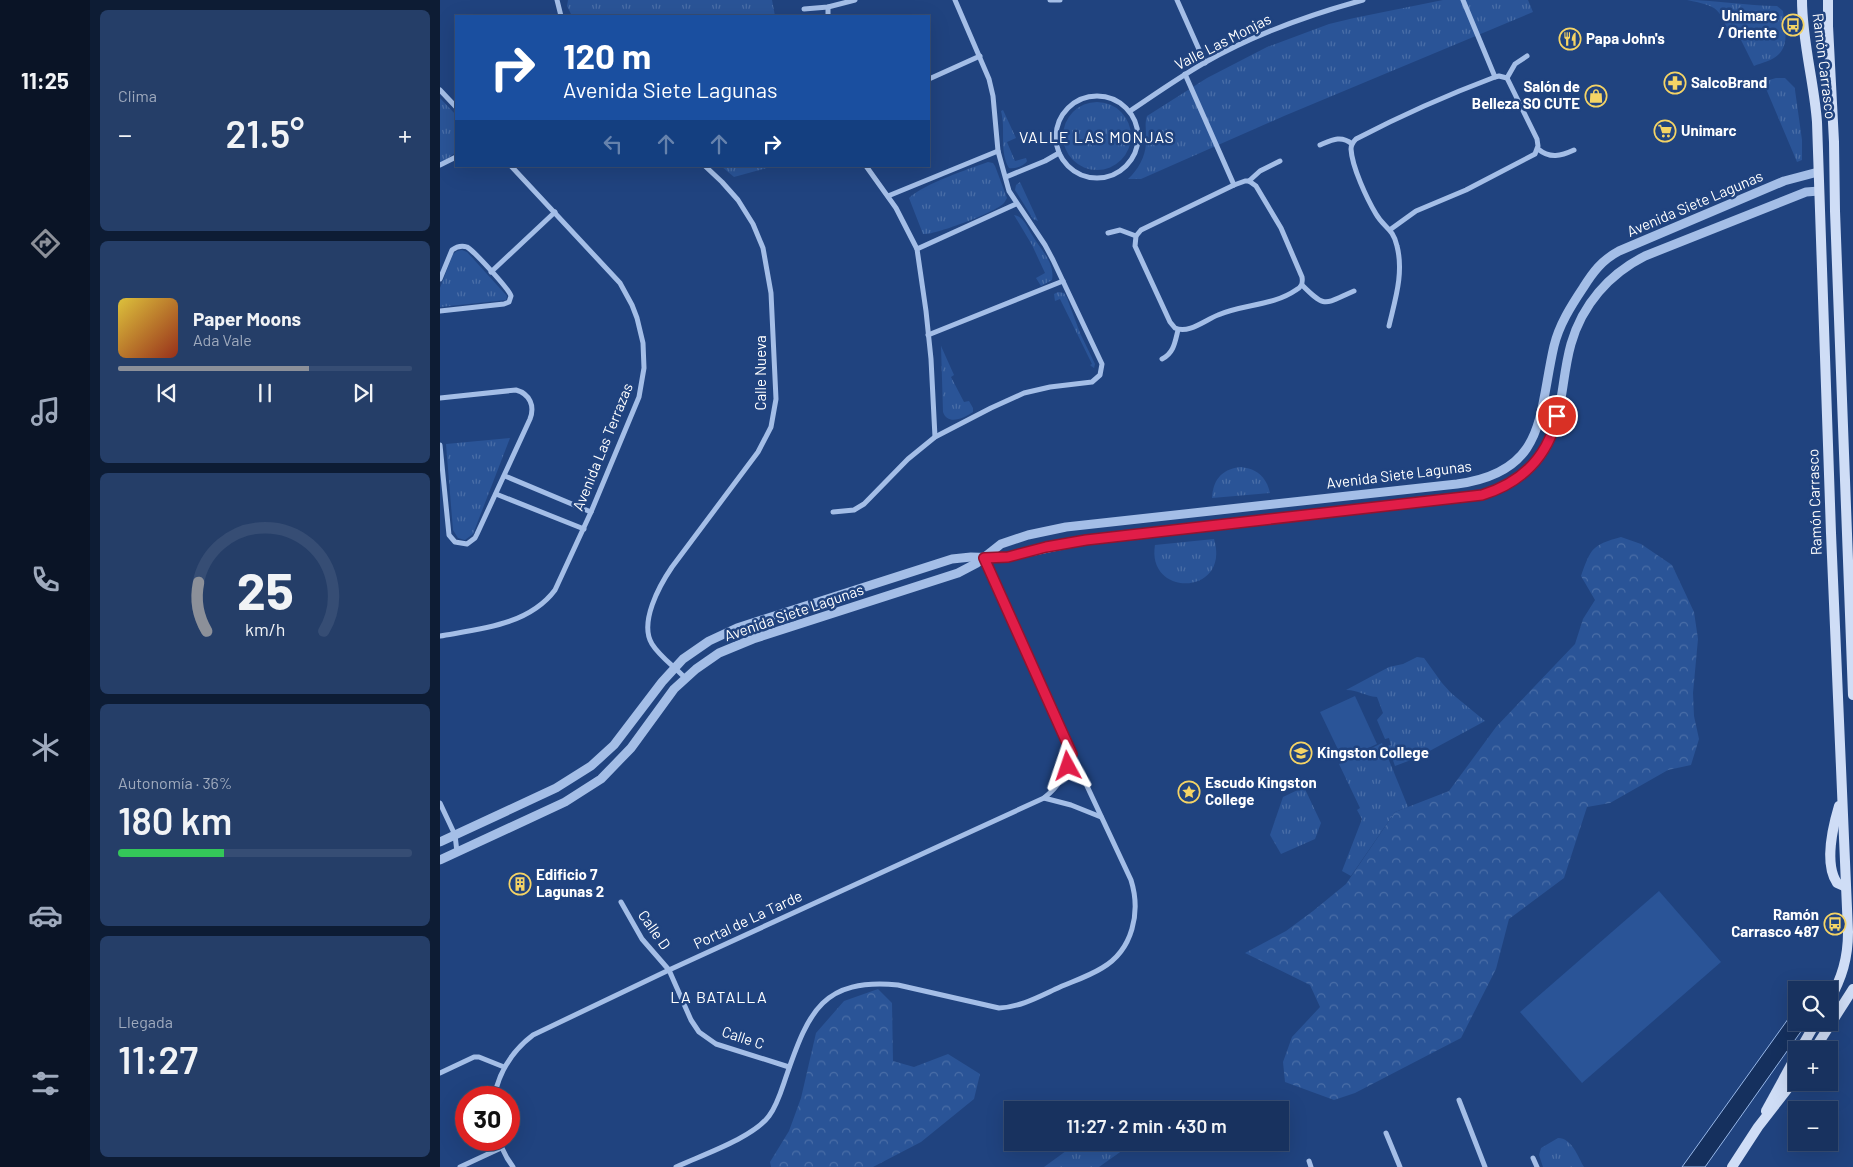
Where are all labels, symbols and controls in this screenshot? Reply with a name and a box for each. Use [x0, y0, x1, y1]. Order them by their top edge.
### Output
place label: Unimarc / Oriente [1718, 6, 1777, 41]
street label: Valle Las Monjas [1171, 9, 1274, 73]
street label: Ramón Carrasco [1810, 12, 1840, 120]
bus stop icon: Unimarc / Oriente [1781, 13, 1805, 37]
restaurant icon: Papa John's [1558, 27, 1582, 51]
place label: Papa John's [1586, 29, 1665, 47]
text: 120 m [563, 34, 651, 76]
icon: right [480, 35, 545, 100]
text: 11:25 [21, 67, 69, 93]
pharmacy icon: SalcoBrand [1663, 71, 1687, 95]
place label: SalcoBrand [1691, 73, 1767, 91]
text: Avenida Siete Lagunas [563, 76, 777, 102]
place label: Salón de Belleza SO CUTE [1472, 77, 1580, 112]
shop icon: Salón de Belleza SO CUTE [1584, 84, 1608, 108]
text: Clima [118, 86, 157, 105]
text: 21.5° [226, 110, 304, 156]
text: − [118, 117, 132, 151]
text: + [398, 117, 412, 151]
supermarket icon: Unimarc [1653, 119, 1677, 143]
place label: Unimarc [1681, 121, 1737, 139]
district label: VALLE LAS MONJAS [1019, 127, 1175, 146]
icon: left [599, 130, 627, 158]
icon: ahead [652, 130, 680, 158]
icon: ahead [705, 130, 733, 158]
icon: right [758, 130, 786, 158]
street label: Avenida Siete Lagunas [1624, 166, 1765, 240]
icon: directions [28, 226, 63, 261]
text: Paper Moons [193, 307, 301, 330]
text: Ada Vale [193, 330, 252, 349]
street label: Calle Nueva [751, 335, 769, 411]
icon: previous [153, 379, 181, 407]
icon: pause [251, 379, 279, 407]
icon: next [349, 379, 377, 407]
street label: Avenida Las Terrazas [568, 380, 636, 513]
icon: music [28, 394, 63, 429]
pin [1536, 395, 1578, 437]
icon: arrive [1543, 402, 1571, 430]
street label: Ramón Carrasco [1803, 448, 1825, 556]
street label: Avenida Siete Lagunas [1325, 456, 1473, 492]
text: 25 [236, 558, 294, 620]
icon: phone [28, 562, 63, 597]
street label: Avenida Siete Lagunas [722, 580, 866, 644]
text: km/h [245, 618, 285, 640]
icon: climate [28, 730, 63, 765]
position arrow [1041, 739, 1093, 791]
school or university icon: Kingston College [1289, 741, 1313, 765]
place label: Kingston College [1317, 743, 1429, 761]
text: Autonomía · 36% [118, 773, 232, 792]
place label: Escudo Kingston College [1205, 773, 1317, 808]
place icon: Escudo Kingston College [1177, 780, 1201, 804]
text: 180 km [118, 797, 232, 843]
place label: Edificio 7 Lagunas 2 [536, 865, 604, 900]
building icon: Edificio 7 Lagunas 2 [508, 872, 532, 896]
street label: Portal de La Tarde [690, 886, 805, 952]
icon: car [28, 898, 63, 933]
place label: Ramón Carrasco 487 [1731, 905, 1820, 940]
street label: Calle D [635, 906, 675, 953]
bus stop icon: Ramón Carrasco 487 [1823, 912, 1847, 936]
map controls [1788, 981, 1838, 1151]
button: search [1788, 981, 1838, 1031]
district label: LA BATALLA [670, 987, 768, 1006]
text: Llegada [118, 1012, 173, 1031]
street label: Calle C [720, 1022, 767, 1052]
text: 11:27 [118, 1036, 198, 1082]
button: + [1788, 1041, 1838, 1091]
icon: filters [28, 1066, 63, 1101]
speed limit sign: 30 [455, 1086, 520, 1151]
button: − [1788, 1101, 1838, 1151]
text: 11:27 · 2 min · 430 m [1066, 1114, 1227, 1137]

